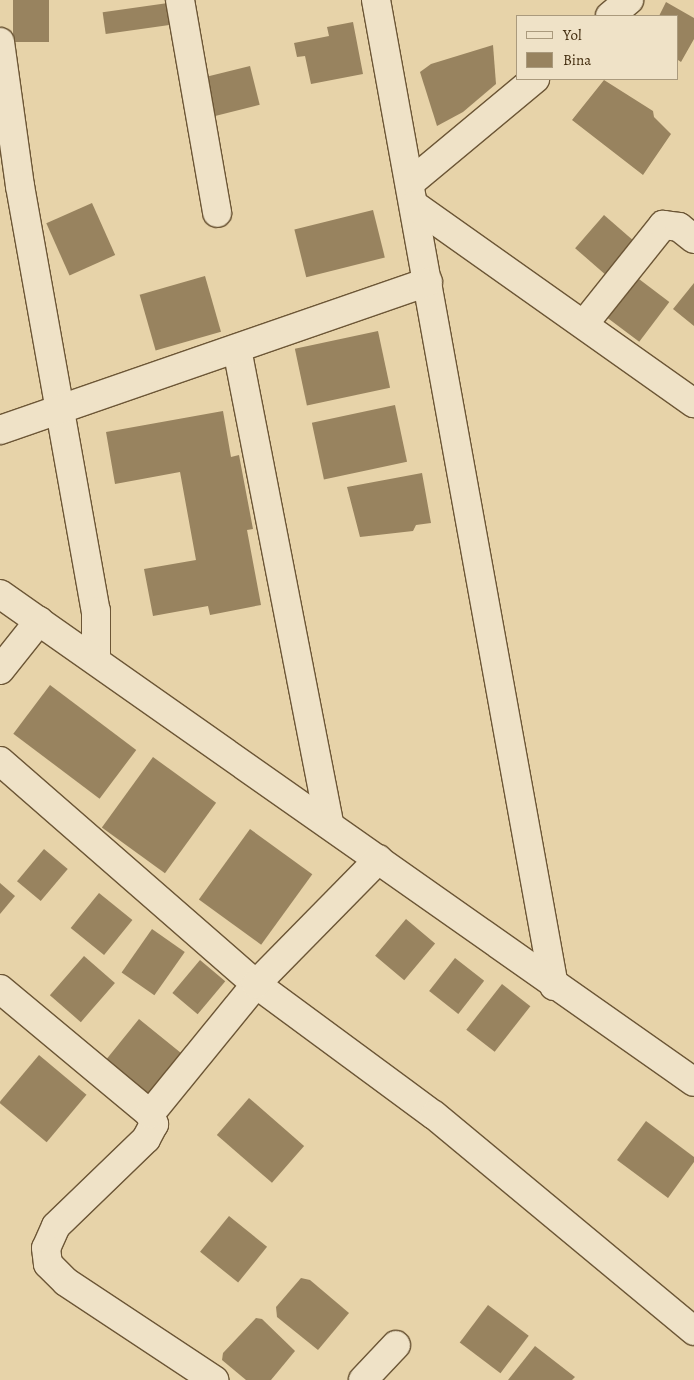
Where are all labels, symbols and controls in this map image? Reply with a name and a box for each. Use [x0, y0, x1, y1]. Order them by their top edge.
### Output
legend [516, 15, 679, 80]
text: Yol [563, 25, 582, 45]
text: Bina [563, 50, 591, 70]

